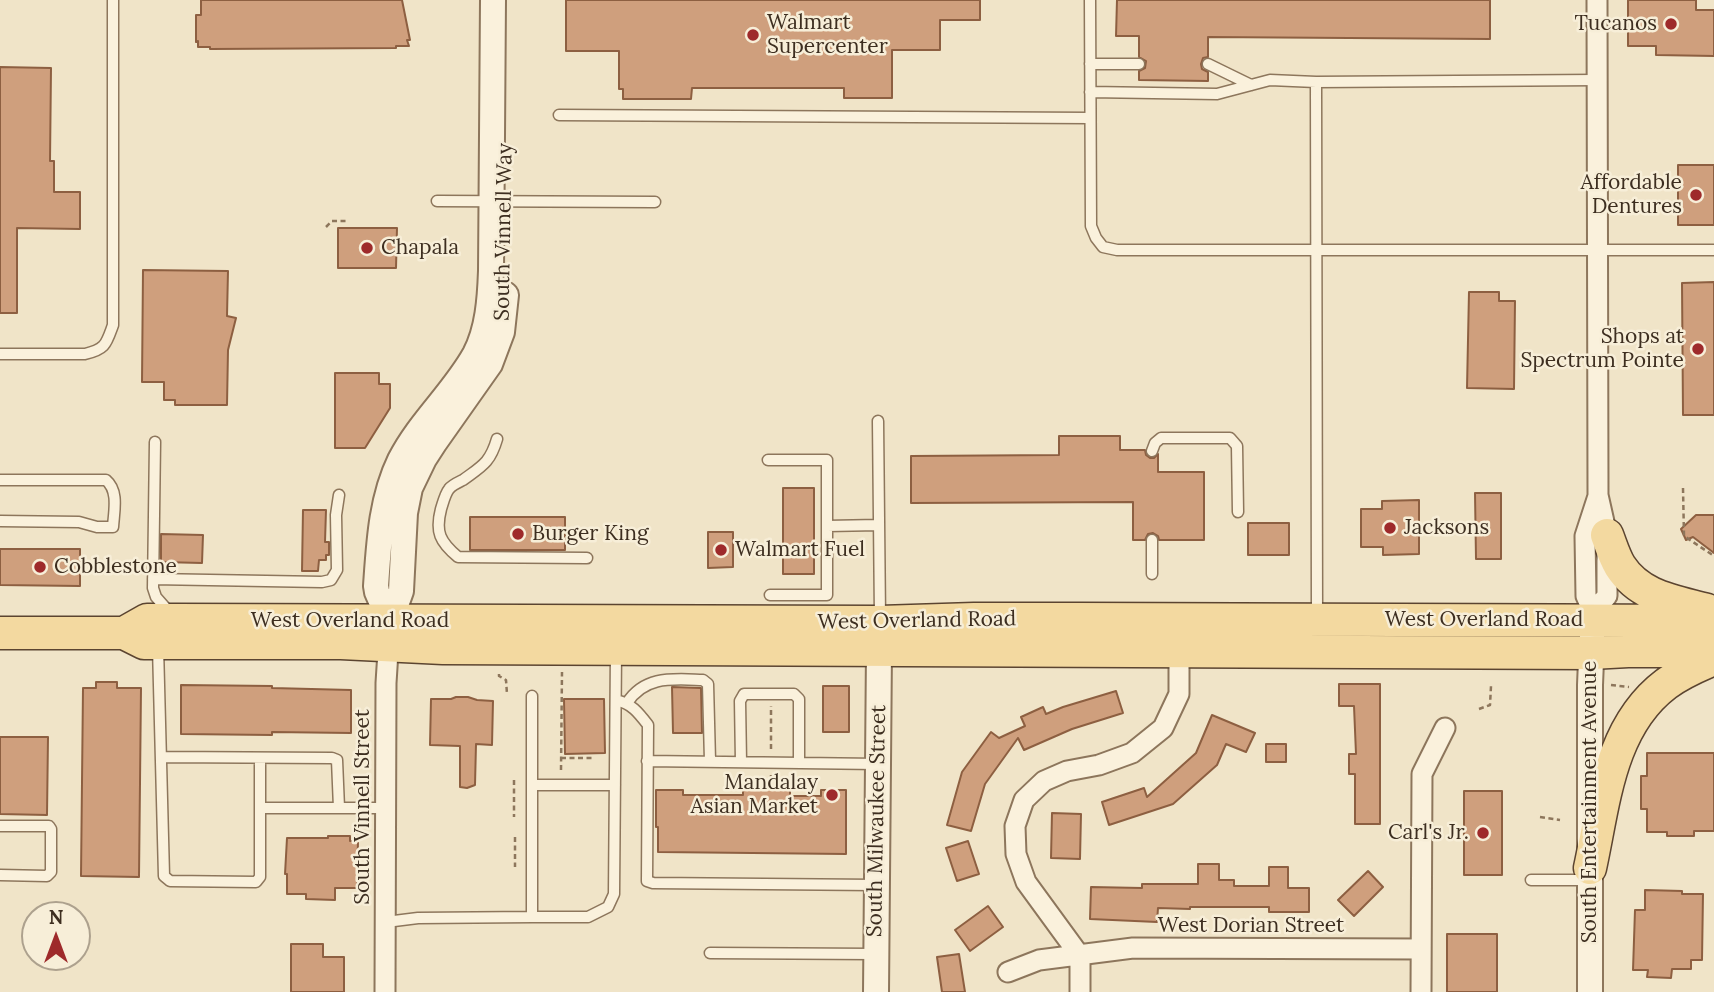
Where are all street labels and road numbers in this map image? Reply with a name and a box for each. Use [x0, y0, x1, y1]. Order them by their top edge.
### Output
street label: South Vinnell Way [490, 143, 518, 321]
street label: West Overland Road [818, 607, 1016, 635]
street label: West Overland Road [1385, 607, 1583, 633]
street label: West Overland Road [251, 608, 449, 634]
street label: South Entertainment Avenue [1577, 661, 1603, 943]
street label: South Milwaukee Street [862, 705, 892, 937]
street label: South Vinnell Street [350, 709, 376, 905]
street label: West Dorian Street [1158, 913, 1344, 939]

